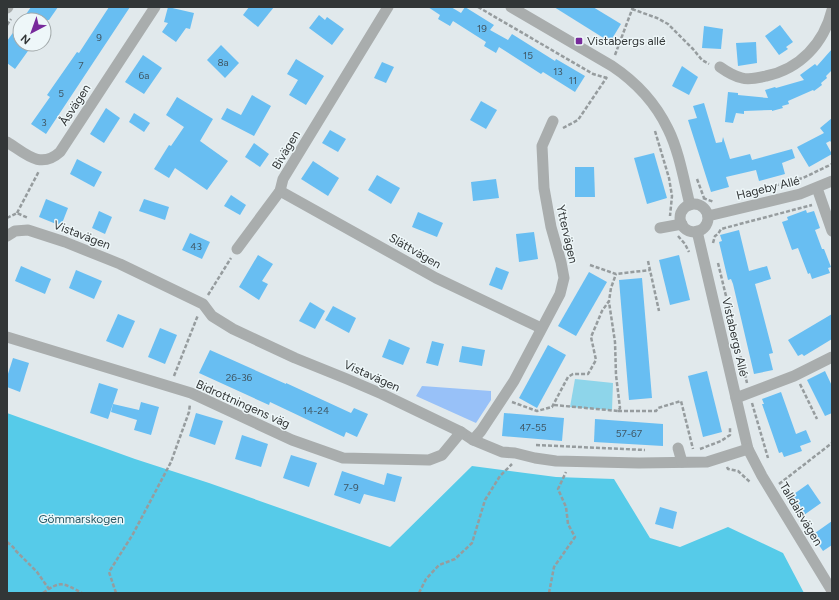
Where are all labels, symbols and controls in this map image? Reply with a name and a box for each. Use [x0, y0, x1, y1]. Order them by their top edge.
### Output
north arrow [12, 12, 52, 52]
house number: 19 [477, 22, 487, 35]
text: N [18, 31, 33, 47]
house number: 9 [96, 31, 102, 44]
place label: Vistabergs allé [587, 34, 666, 48]
marker: Vistabergs allé [574, 36, 584, 46]
house number: 15 [523, 49, 533, 62]
house number: 8a [217, 56, 229, 69]
house number: 7 [78, 59, 84, 72]
house number: 13 [553, 65, 563, 78]
house number: 6a [139, 69, 149, 82]
house number: 11 [569, 74, 577, 87]
street label: Åsvägen [57, 81, 94, 128]
house number: 5 [58, 87, 64, 100]
house number: 3 [41, 116, 47, 129]
street label: Bivägen [269, 128, 303, 172]
street label: Hageby Allé [735, 173, 802, 203]
street label: Yttervägen [553, 203, 581, 265]
street label: Vistavägen [52, 218, 113, 252]
street label: Slättvägen [386, 230, 444, 272]
house number: 43 [190, 240, 202, 253]
street label: Vistabergs Allé [719, 296, 751, 378]
street label: Vistavägen [342, 357, 402, 395]
house number: 26-36 [226, 371, 253, 384]
street label: Bidrottningens väg [194, 377, 292, 431]
house number: 14-24 [303, 404, 329, 417]
house number: 47-55 [519, 421, 547, 434]
house number: 57-67 [616, 427, 643, 440]
street label: Talldalsvägen [777, 480, 826, 548]
house number: 7-9 [343, 481, 359, 494]
park label: Gömmarskogen [38, 512, 124, 526]

